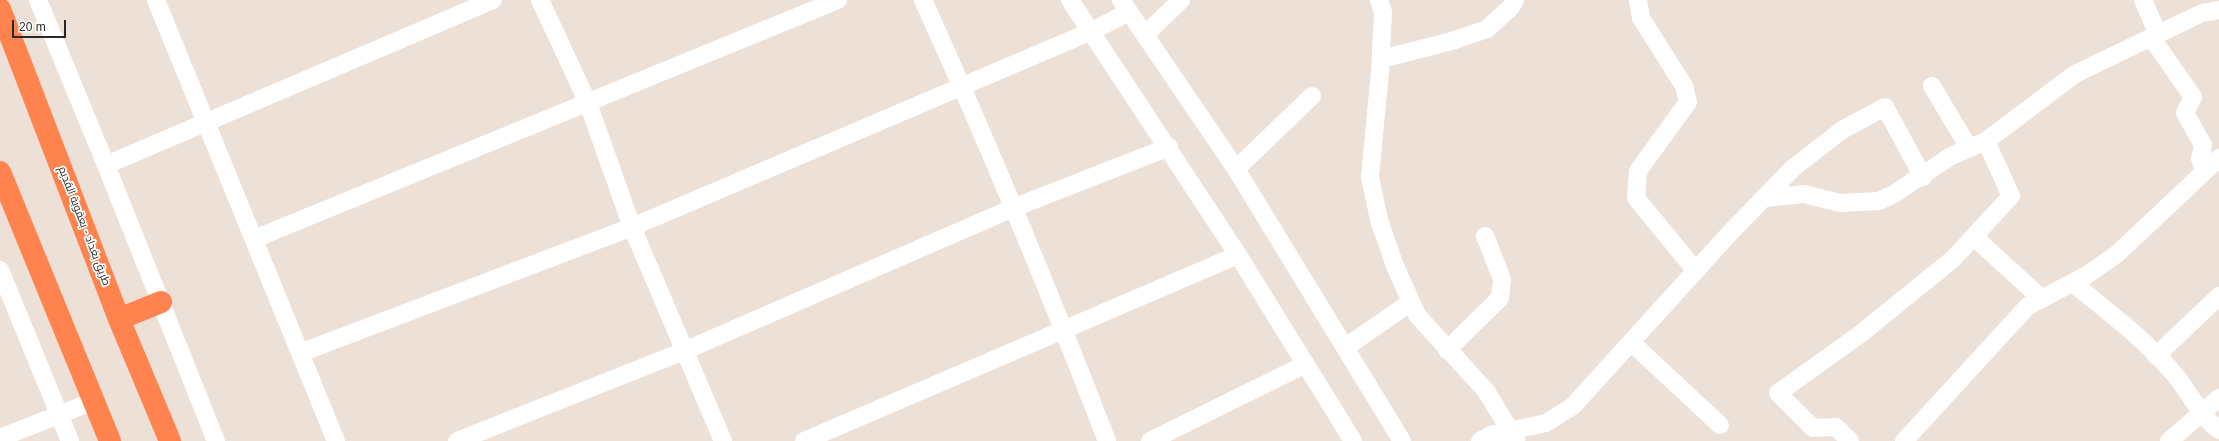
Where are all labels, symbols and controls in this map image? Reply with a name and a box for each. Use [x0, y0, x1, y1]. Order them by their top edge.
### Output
scale bar [14, 12, 68, 38]
text: 20 m [19, 20, 46, 34]
street label: طريق بغداد - بعقوبة القديم [55, 164, 113, 288]

